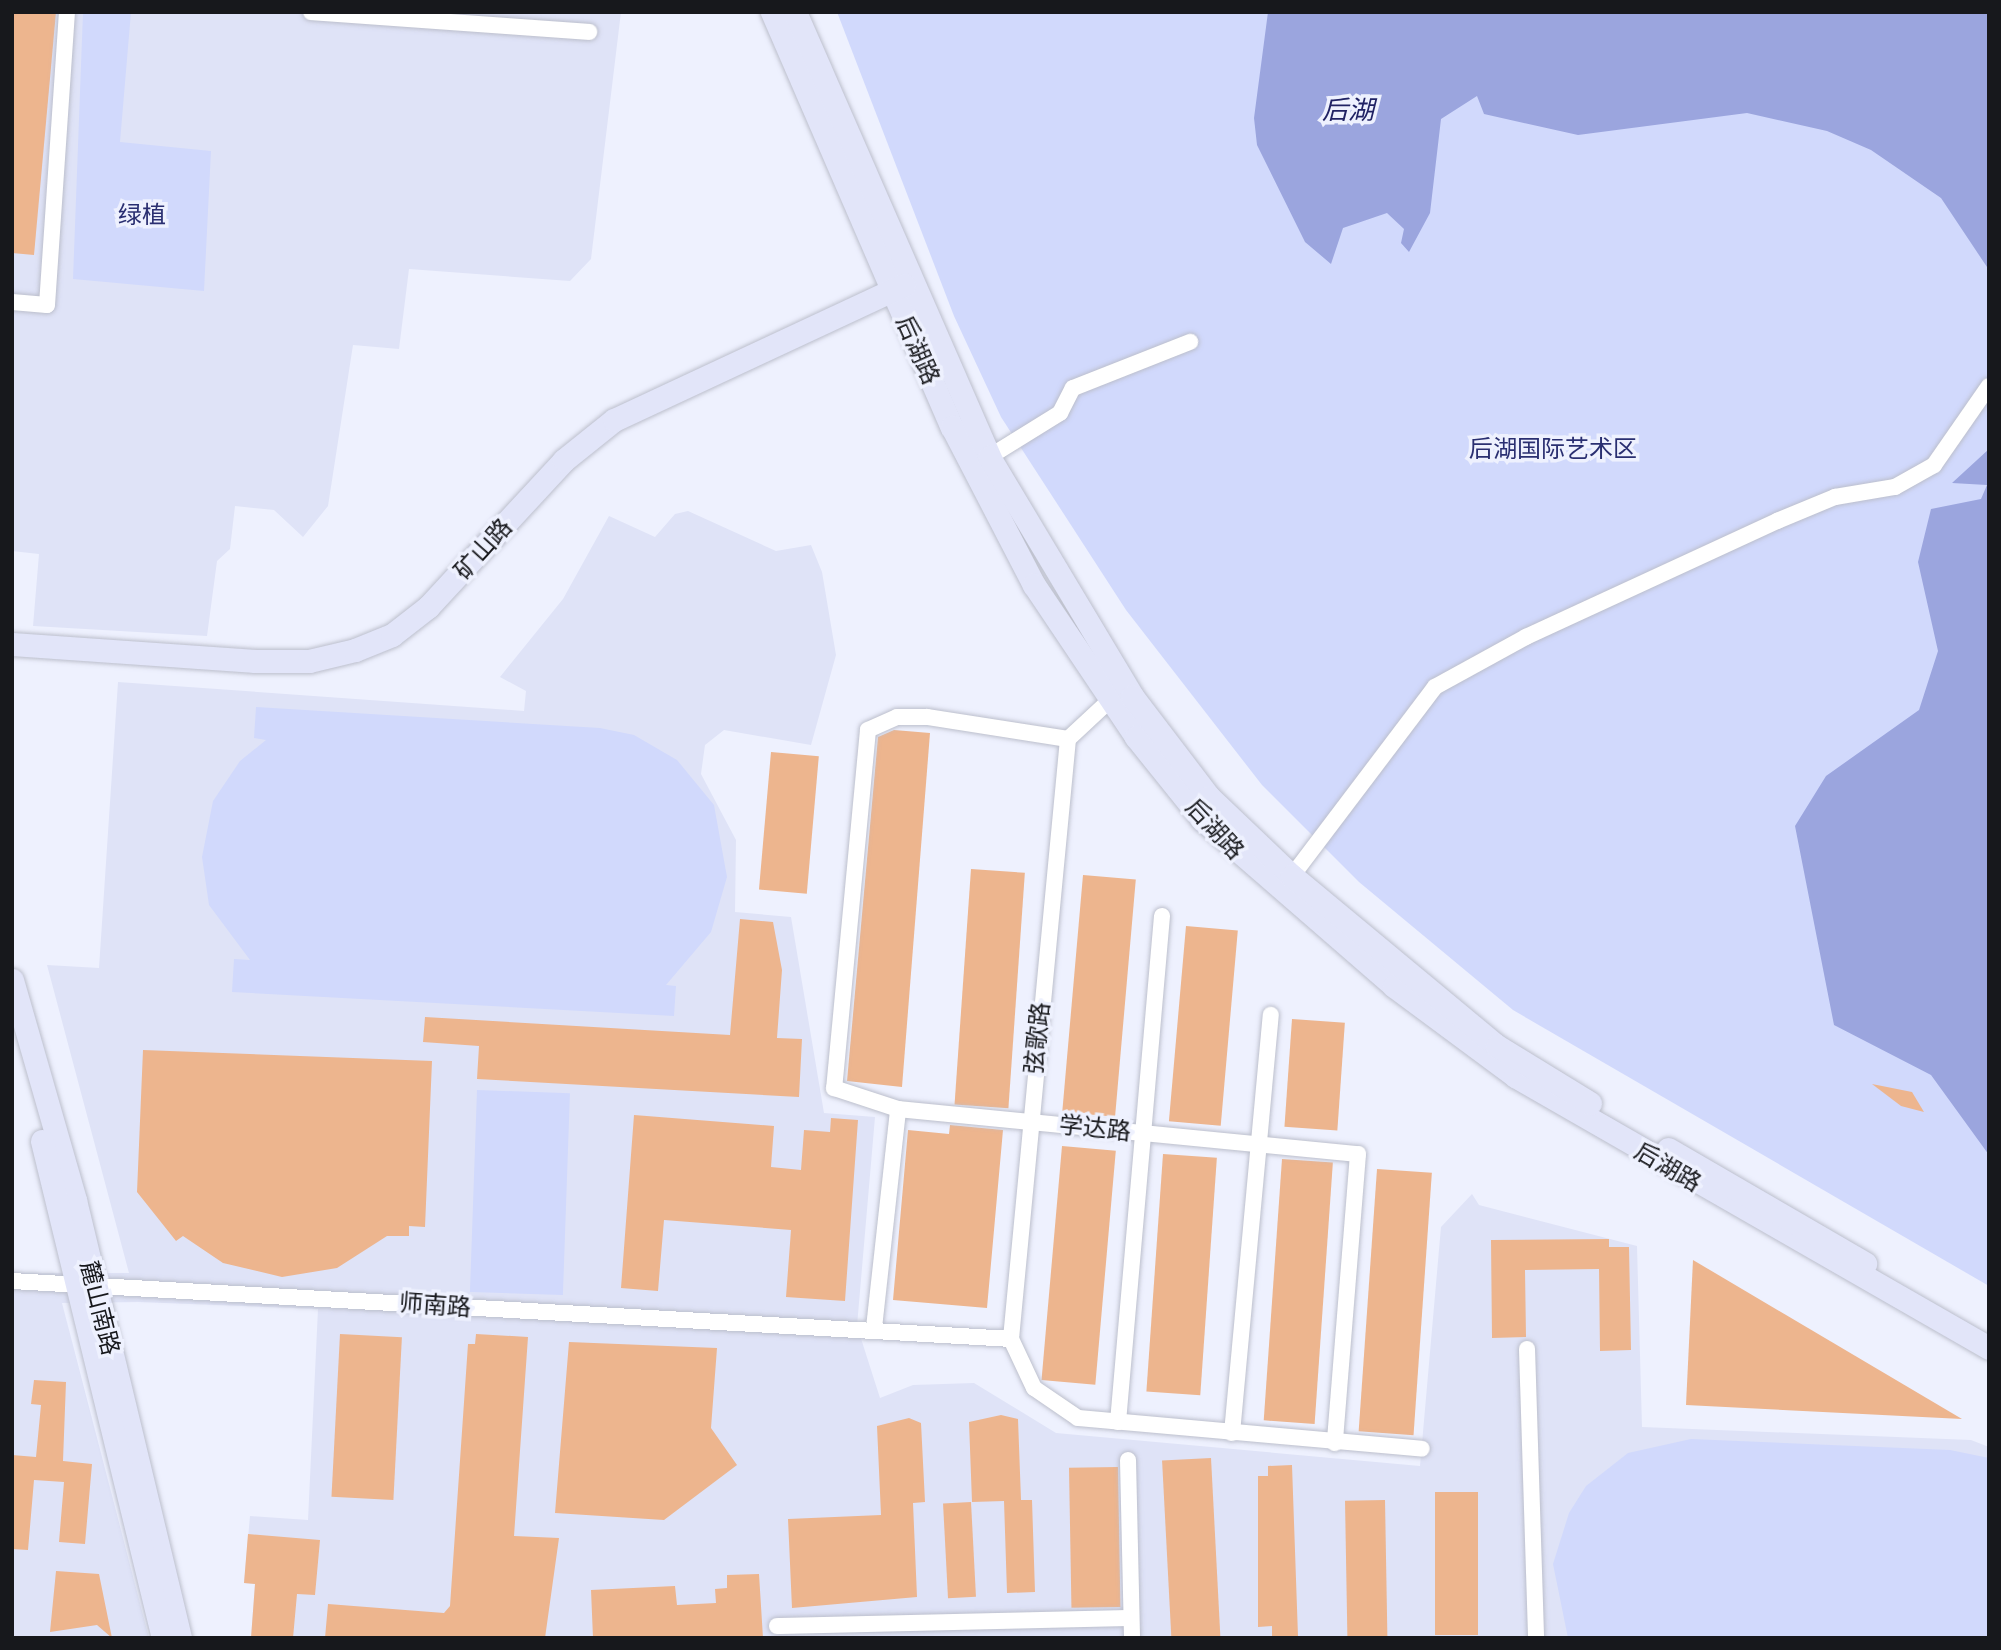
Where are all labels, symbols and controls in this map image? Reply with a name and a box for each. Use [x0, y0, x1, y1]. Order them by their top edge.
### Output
water label: 后湖 [1322, 94, 1374, 126]
park label: 绿植 [118, 201, 166, 229]
street label: 后湖路 [890, 311, 946, 389]
park label: 后湖国际艺术区 [1469, 435, 1637, 463]
street label: 矿山路 [448, 513, 518, 585]
street label: 后湖路 [1180, 793, 1250, 865]
street label: 弦歌路 [1019, 1001, 1055, 1075]
street label: 学达路 [1058, 1110, 1132, 1146]
street label: 后湖路 [1630, 1137, 1706, 1197]
street label: 麓山南路 [74, 1258, 126, 1358]
street label: 师南路 [398, 1288, 472, 1322]

